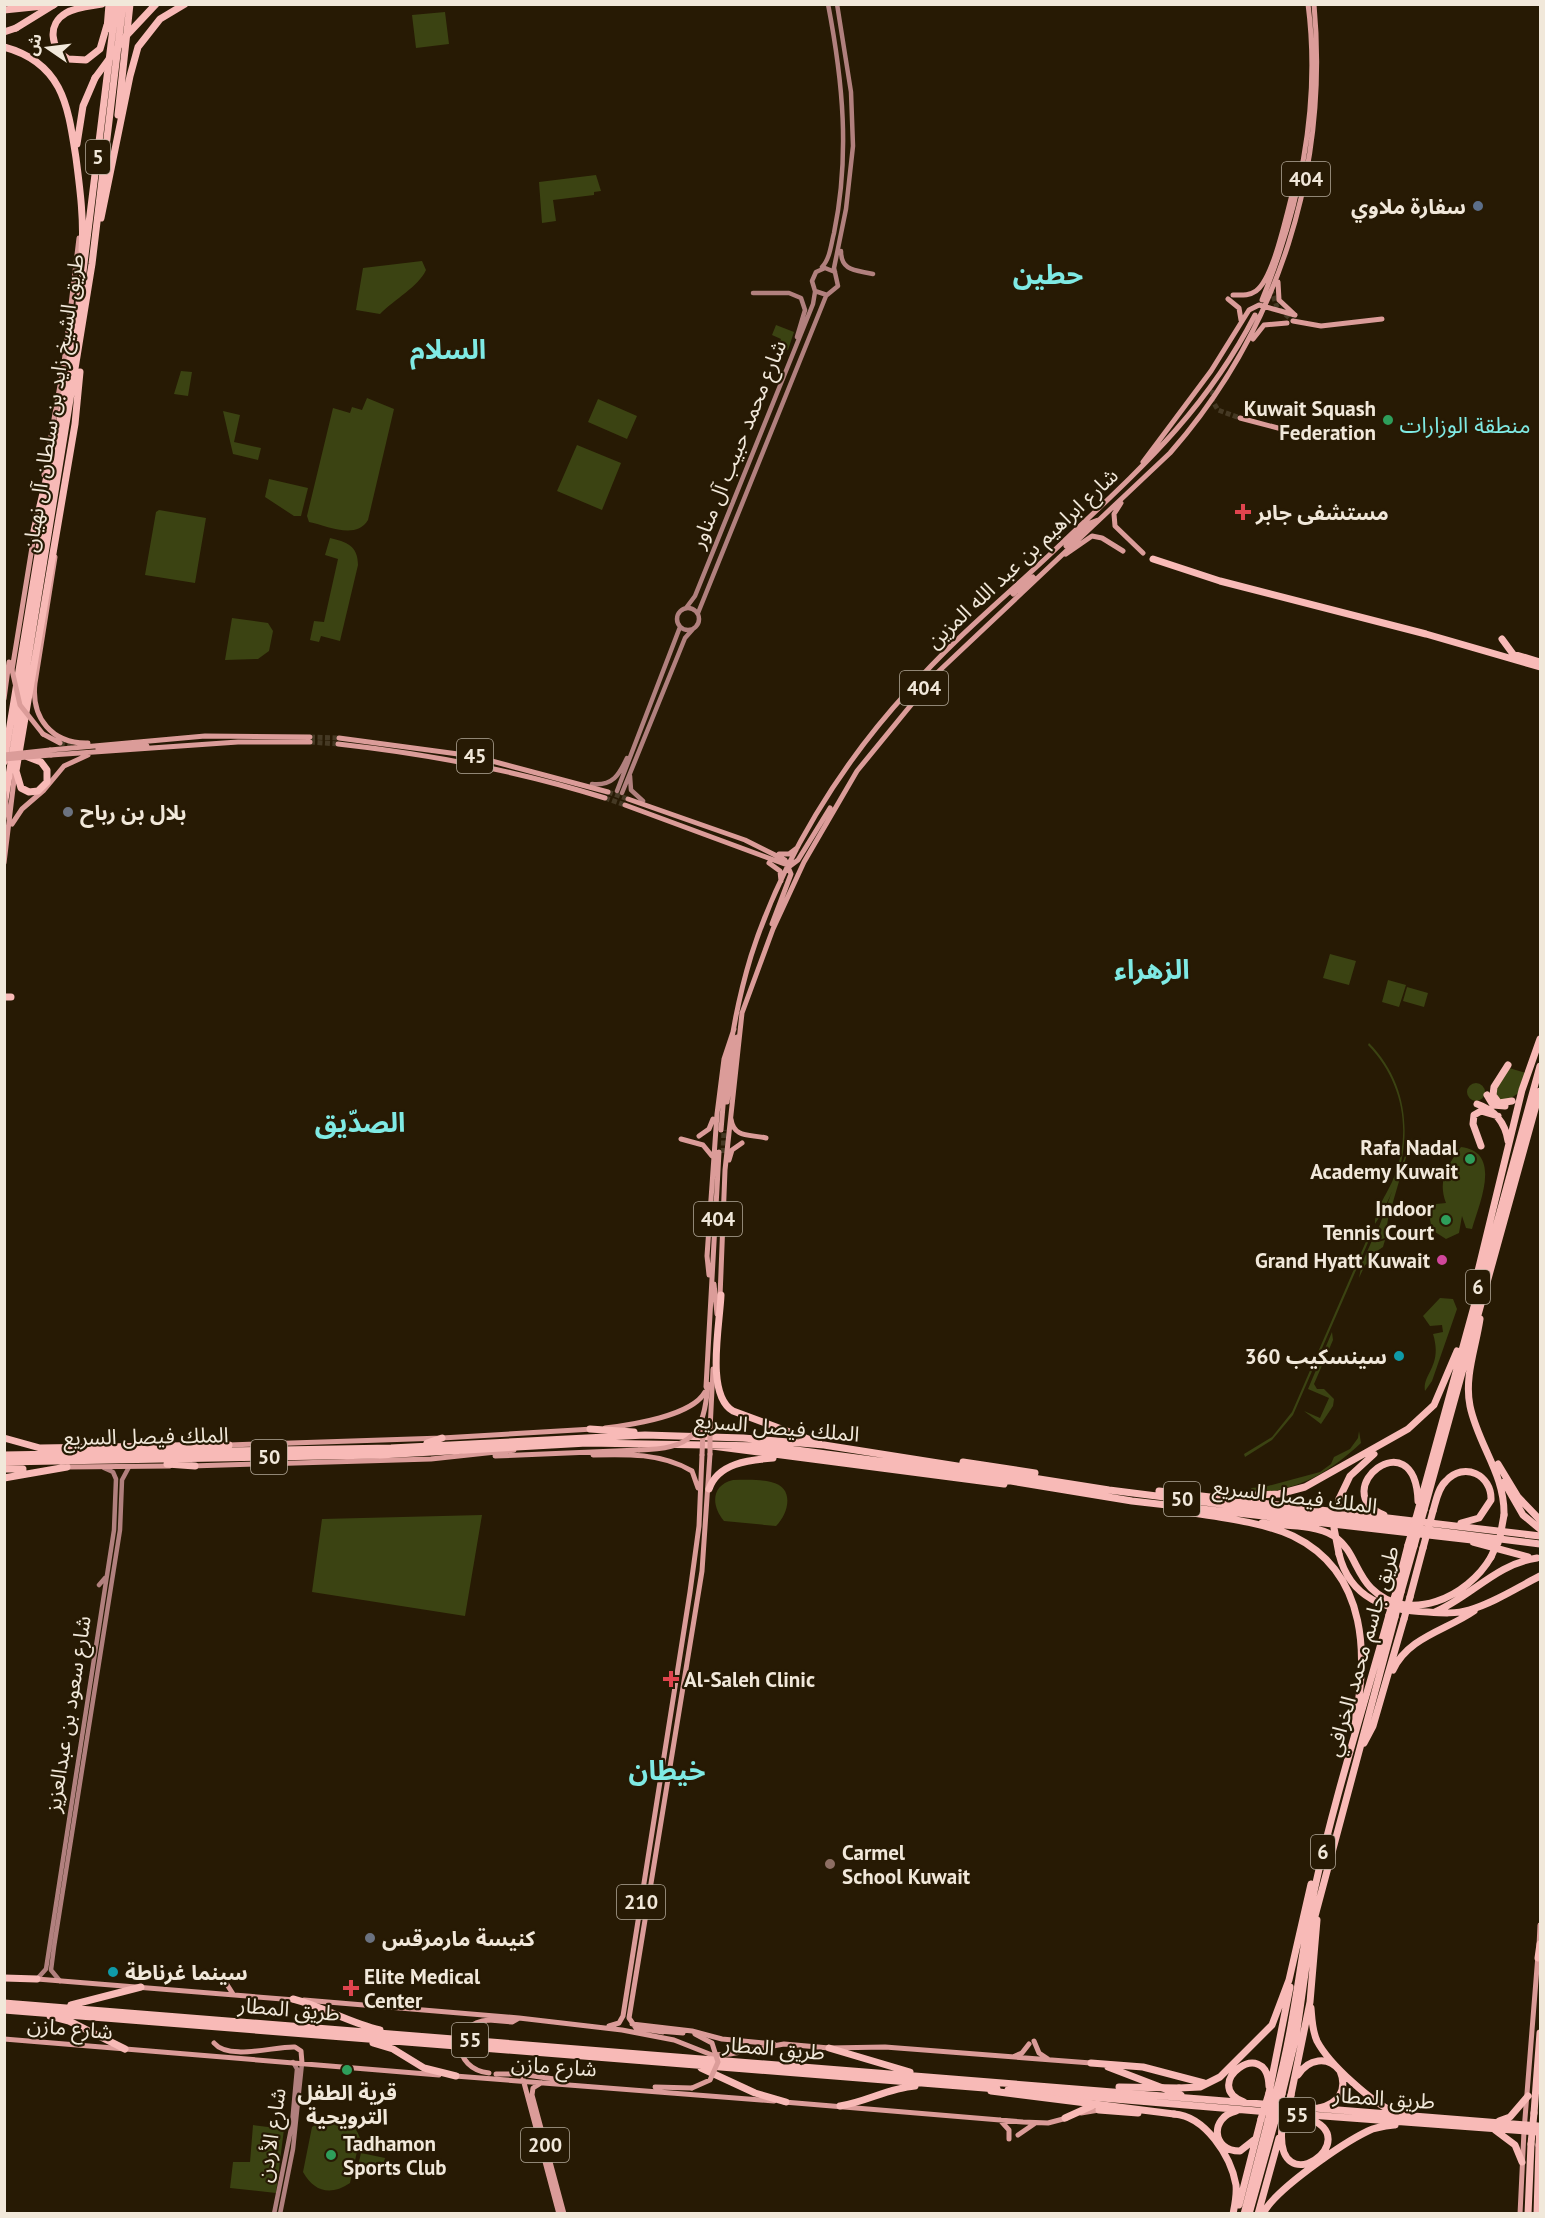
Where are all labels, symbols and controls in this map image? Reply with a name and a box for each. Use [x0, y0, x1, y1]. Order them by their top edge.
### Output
north arrow [18, 18, 78, 78]
text: ش [21, 31, 46, 57]
road number: 5 [86, 140, 110, 174]
road number: 404 [1282, 162, 1330, 196]
place label: سفارة ملاوي [1351, 193, 1466, 223]
marker: سفارة ملاوي [1471, 199, 1485, 213]
street label: طريق الشيخ زايد بن سلطان آل نهيان [16, 252, 92, 554]
district label: حطين [1013, 257, 1083, 291]
district label: السلام [410, 332, 486, 370]
street label: شارع محمد حبيب آل مناور [683, 336, 794, 554]
place label: Kuwait Squash Federation [1244, 395, 1376, 446]
district label: منطقة الوزارات [1400, 411, 1530, 439]
marker: Kuwait Squash Federation [1381, 413, 1395, 427]
street label: شارع ابراهيم بن عبد الله المزين [920, 462, 1125, 656]
place label: مستشفى جابر [1255, 499, 1389, 526]
marker: مستشفى جابر [1234, 503, 1252, 521]
road number: 404 [900, 671, 948, 705]
road number: 45 [457, 739, 493, 773]
place label: بلال بن رباح [80, 799, 186, 828]
marker: بلال بن رباح [61, 805, 75, 819]
district label: الزهراء [1114, 952, 1190, 986]
district label: الصدّيق [315, 1105, 405, 1139]
place label: Rafa Nadal Academy Kuwait [1310, 1134, 1459, 1185]
marker: Rafa Nadal Academy Kuwait [1463, 1152, 1477, 1166]
place label: Indoor Tennis Court [1323, 1195, 1435, 1246]
road number: 404 [694, 1202, 742, 1236]
marker: Indoor Tennis Court [1439, 1213, 1453, 1227]
place label: Grand Hyatt Kuwait [1255, 1247, 1431, 1274]
marker: Grand Hyatt Kuwait [1435, 1253, 1449, 1267]
road number: 6 [1466, 1270, 1490, 1304]
place label: سينسكيب 360 [1245, 1343, 1387, 1370]
marker: سينسكيب 360 [1392, 1349, 1406, 1363]
street label: الملك فيصل السريع [693, 1406, 861, 1450]
street label: الملك فيصل السريع [63, 1421, 229, 1453]
road number: 50 [251, 1440, 287, 1474]
street label: الملك فيصل السريع [1211, 1473, 1379, 1521]
road number: 50 [1164, 1482, 1200, 1516]
street label: طريق جاسم محمد الخرافي [1319, 1543, 1408, 1760]
street label: شارع سعود بن عبدالعزيز [39, 1614, 99, 1816]
place label: Al-Saleh Clinic [684, 1666, 815, 1693]
marker: Al-Saleh Clinic [662, 1670, 680, 1688]
district label: خيطان [628, 1753, 706, 1787]
road number: 6 [1311, 1835, 1335, 1869]
place label: Carmel School Kuwait [842, 1839, 971, 1890]
marker: Carmel School Kuwait [823, 1857, 837, 1871]
road number: 210 [617, 1885, 665, 1919]
place label: كنيسة مارمرقس [382, 1925, 536, 1952]
marker: كنيسة مارمرقس [363, 1931, 377, 1945]
place label: سينما غرناطة [125, 1959, 248, 1986]
place label: Elite Medical Center [364, 1963, 481, 2014]
marker: سينما غرناطة [106, 1965, 120, 1979]
marker: Elite Medical Center [342, 1979, 360, 1997]
street label: طريق المطار [236, 1991, 341, 2027]
street label: شارع مازن [26, 2011, 114, 2047]
road number: 55 [452, 2023, 488, 2057]
street label: طريق المطار [721, 2030, 826, 2066]
street label: شارع مازن [510, 2050, 598, 2084]
marker: قرية الطفل الترويحية [340, 2063, 354, 2077]
place label: قرية الطفل الترويحية [297, 2079, 397, 2130]
street label: طريق المطار [1331, 2081, 1436, 2115]
street label: شارع الأردن [250, 2086, 294, 2184]
road number: 55 [1279, 2098, 1315, 2132]
road number: 200 [521, 2128, 569, 2162]
place label: Tadhamon Sports Club [343, 2130, 446, 2181]
marker: Tadhamon Sports Club [324, 2148, 338, 2162]

